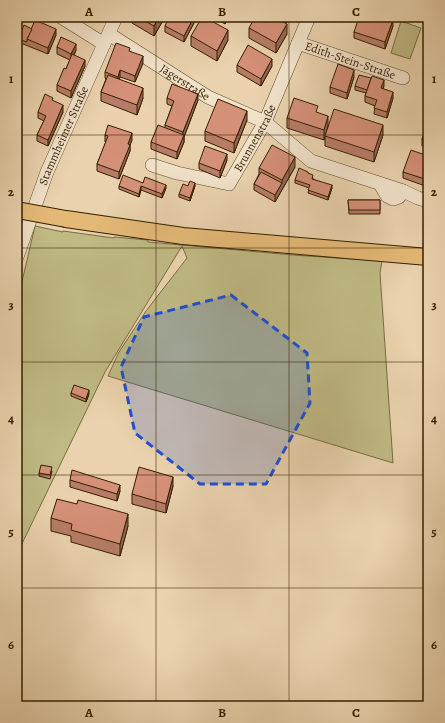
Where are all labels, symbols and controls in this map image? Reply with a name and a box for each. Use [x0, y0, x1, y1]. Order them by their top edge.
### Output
text: A [84, 3, 94, 20]
text: B [218, 3, 226, 20]
text: C [352, 3, 360, 20]
street label: Edith-Stein-Straße [303, 38, 398, 83]
street label: Jägerstraße [157, 60, 213, 104]
text: 1 [9, 70, 14, 87]
text: 1 [432, 70, 437, 87]
street label: Stammheimer Straße [35, 84, 92, 187]
street label: Brunnenstraße [230, 102, 279, 175]
text: 2 [8, 183, 15, 200]
text: 2 [431, 183, 438, 200]
text: 3 [8, 296, 14, 313]
text: 3 [431, 296, 437, 313]
text: 4 [8, 410, 14, 427]
text: 4 [431, 410, 437, 427]
text: 5 [8, 523, 14, 540]
text: 5 [431, 523, 437, 540]
text: 6 [8, 636, 14, 653]
text: 6 [431, 636, 437, 653]
text: A [84, 704, 94, 721]
text: B [218, 704, 226, 721]
text: C [352, 704, 360, 721]

